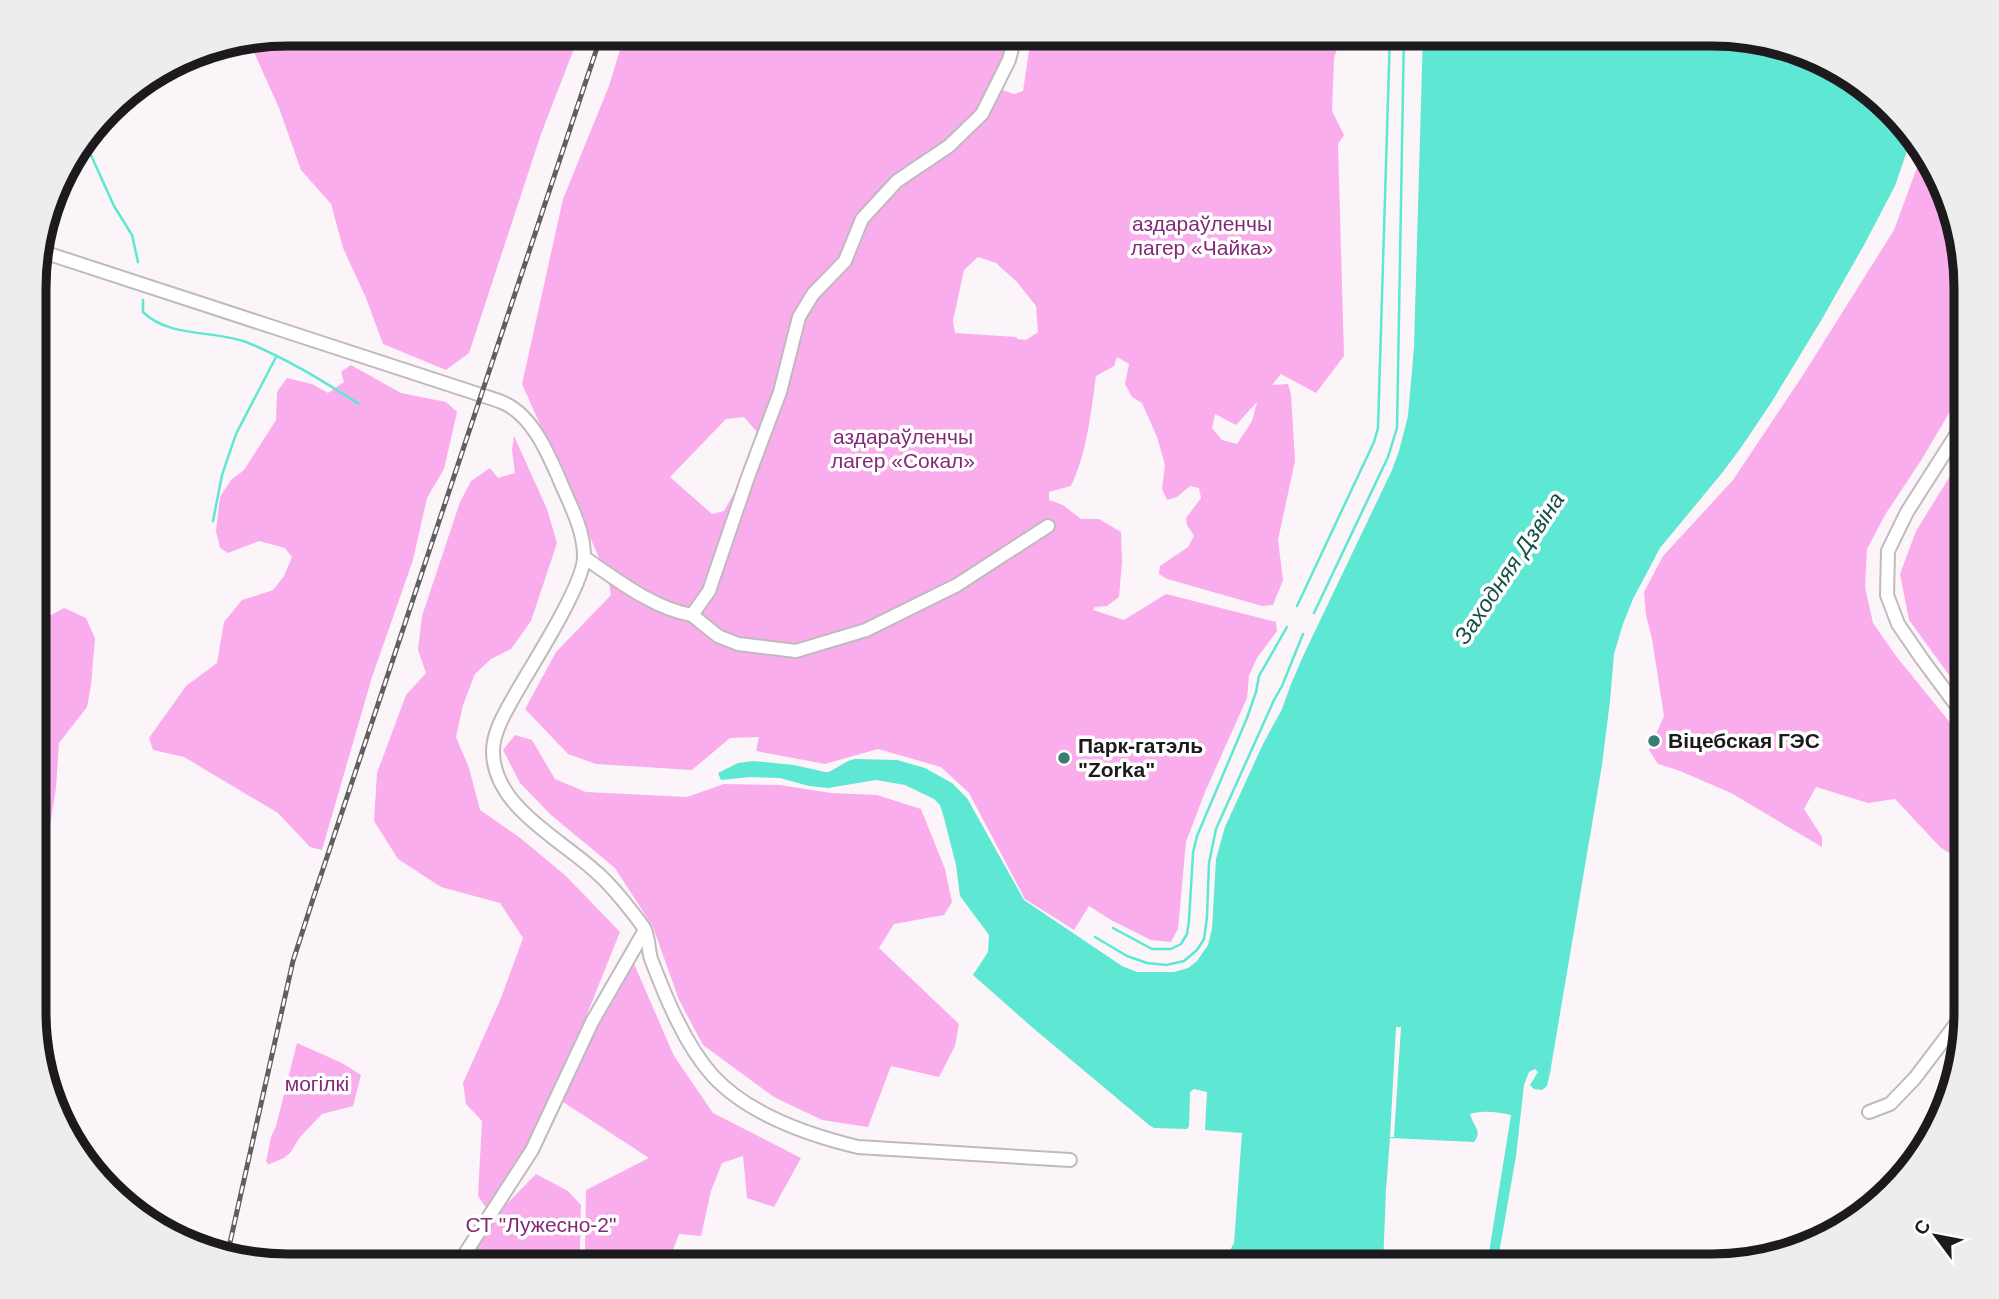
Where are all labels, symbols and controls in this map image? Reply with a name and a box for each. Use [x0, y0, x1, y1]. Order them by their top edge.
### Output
park label: аздараўленчы лагер «Чайка» [1131, 212, 1273, 259]
park label: аздараўленчы лагер «Сокал» [831, 425, 975, 472]
water label: Заходняя Дзвіна [1449, 487, 1569, 649]
place label: Віцебская ГЭС [1668, 729, 1820, 752]
marker: Віцебская ГЭС [1646, 733, 1662, 749]
place label: Парк-гатэль "Zorka" [1078, 734, 1203, 781]
marker: Парк-гатэль "Zorka" [1056, 750, 1072, 766]
park label: могілкі [285, 1072, 349, 1095]
north arrow [1901, 1201, 1971, 1271]
park label: СТ "Лужесно-2" [466, 1213, 616, 1236]
text: С [1909, 1216, 1935, 1239]

